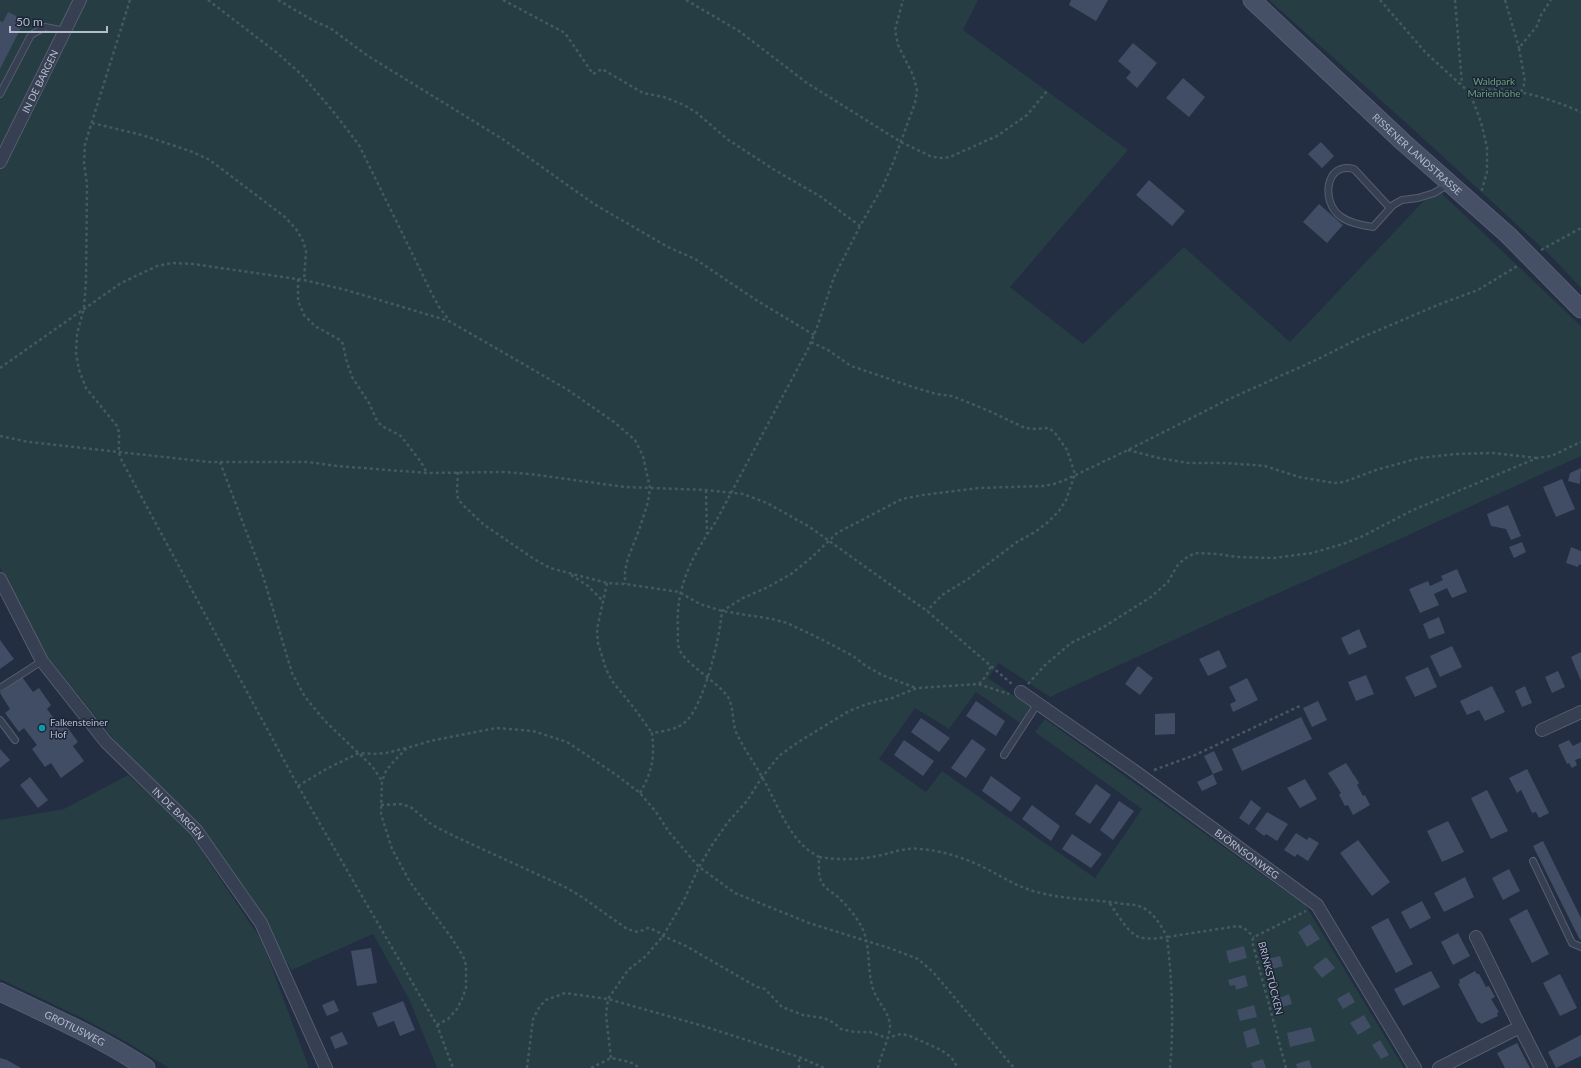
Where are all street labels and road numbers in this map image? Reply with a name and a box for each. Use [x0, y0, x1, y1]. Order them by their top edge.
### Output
street label: IN DE BARGEN [19, 48, 61, 115]
street label: RISSENER LANDSTRASSE [1370, 111, 1465, 198]
street label: IN DE BARGEN [150, 785, 207, 842]
street label: BJÖRNSONWEG [1213, 826, 1282, 881]
street label: BRINKSTÜCKEN [1256, 940, 1286, 1016]
street label: GROTIUSWEG [43, 1008, 107, 1048]

